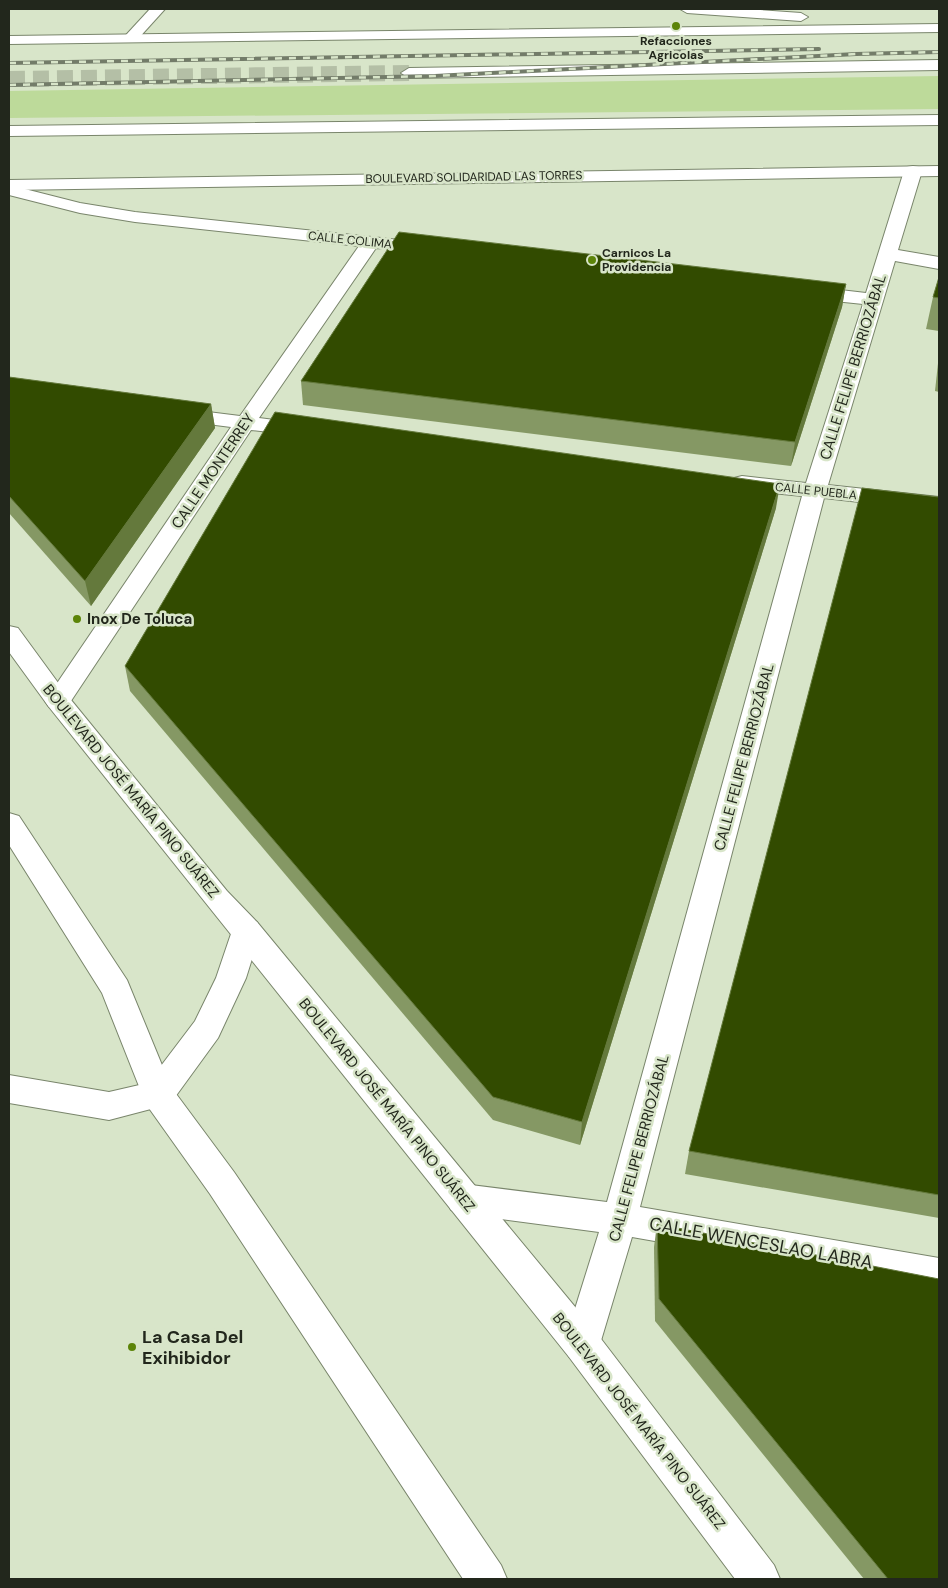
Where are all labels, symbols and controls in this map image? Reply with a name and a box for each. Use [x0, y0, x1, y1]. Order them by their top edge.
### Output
marker: Refacciones Agricolas [670, 20, 682, 32]
place label: Refacciones Agricolas [640, 33, 712, 63]
street label: BOULEVARD SOLIDARIDAD LAS TORRES [365, 167, 583, 187]
street label: CALLE COLIMA [307, 228, 393, 252]
place label: Carnicos La Providencia [602, 245, 671, 275]
marker: Carnicos La Providencia [586, 254, 598, 266]
street label: CALLE FELIPE BERRIOZÁBAL [815, 272, 891, 462]
street label: CALLE MONTERREY [167, 409, 259, 533]
street label: CALLE PUEBLA [774, 479, 858, 503]
place label: Inox De Toluca [87, 609, 192, 629]
marker: Inox De Toluca [71, 613, 83, 625]
street label: CALLE FELIPE BERRIOZÁBAL [709, 661, 779, 853]
street label: BOULEVARD JOSÉ MARÍA PINO SUÁREZ [38, 680, 224, 902]
street label: BOULEVARD JOSÉ MARÍA PINO SUÁREZ [294, 994, 480, 1216]
street label: CALLE FELIPE BERRIOZÁBAL [604, 1052, 674, 1244]
street label: CALLE WENCESLAO LABRA [647, 1212, 875, 1274]
street label: BOULEVARD JOSÉ MARÍA PINO SUÁREZ [548, 1309, 730, 1533]
place label: La Casa Del Exihibidor [142, 1325, 243, 1370]
marker: La Casa Del Exihibidor [126, 1341, 138, 1353]

